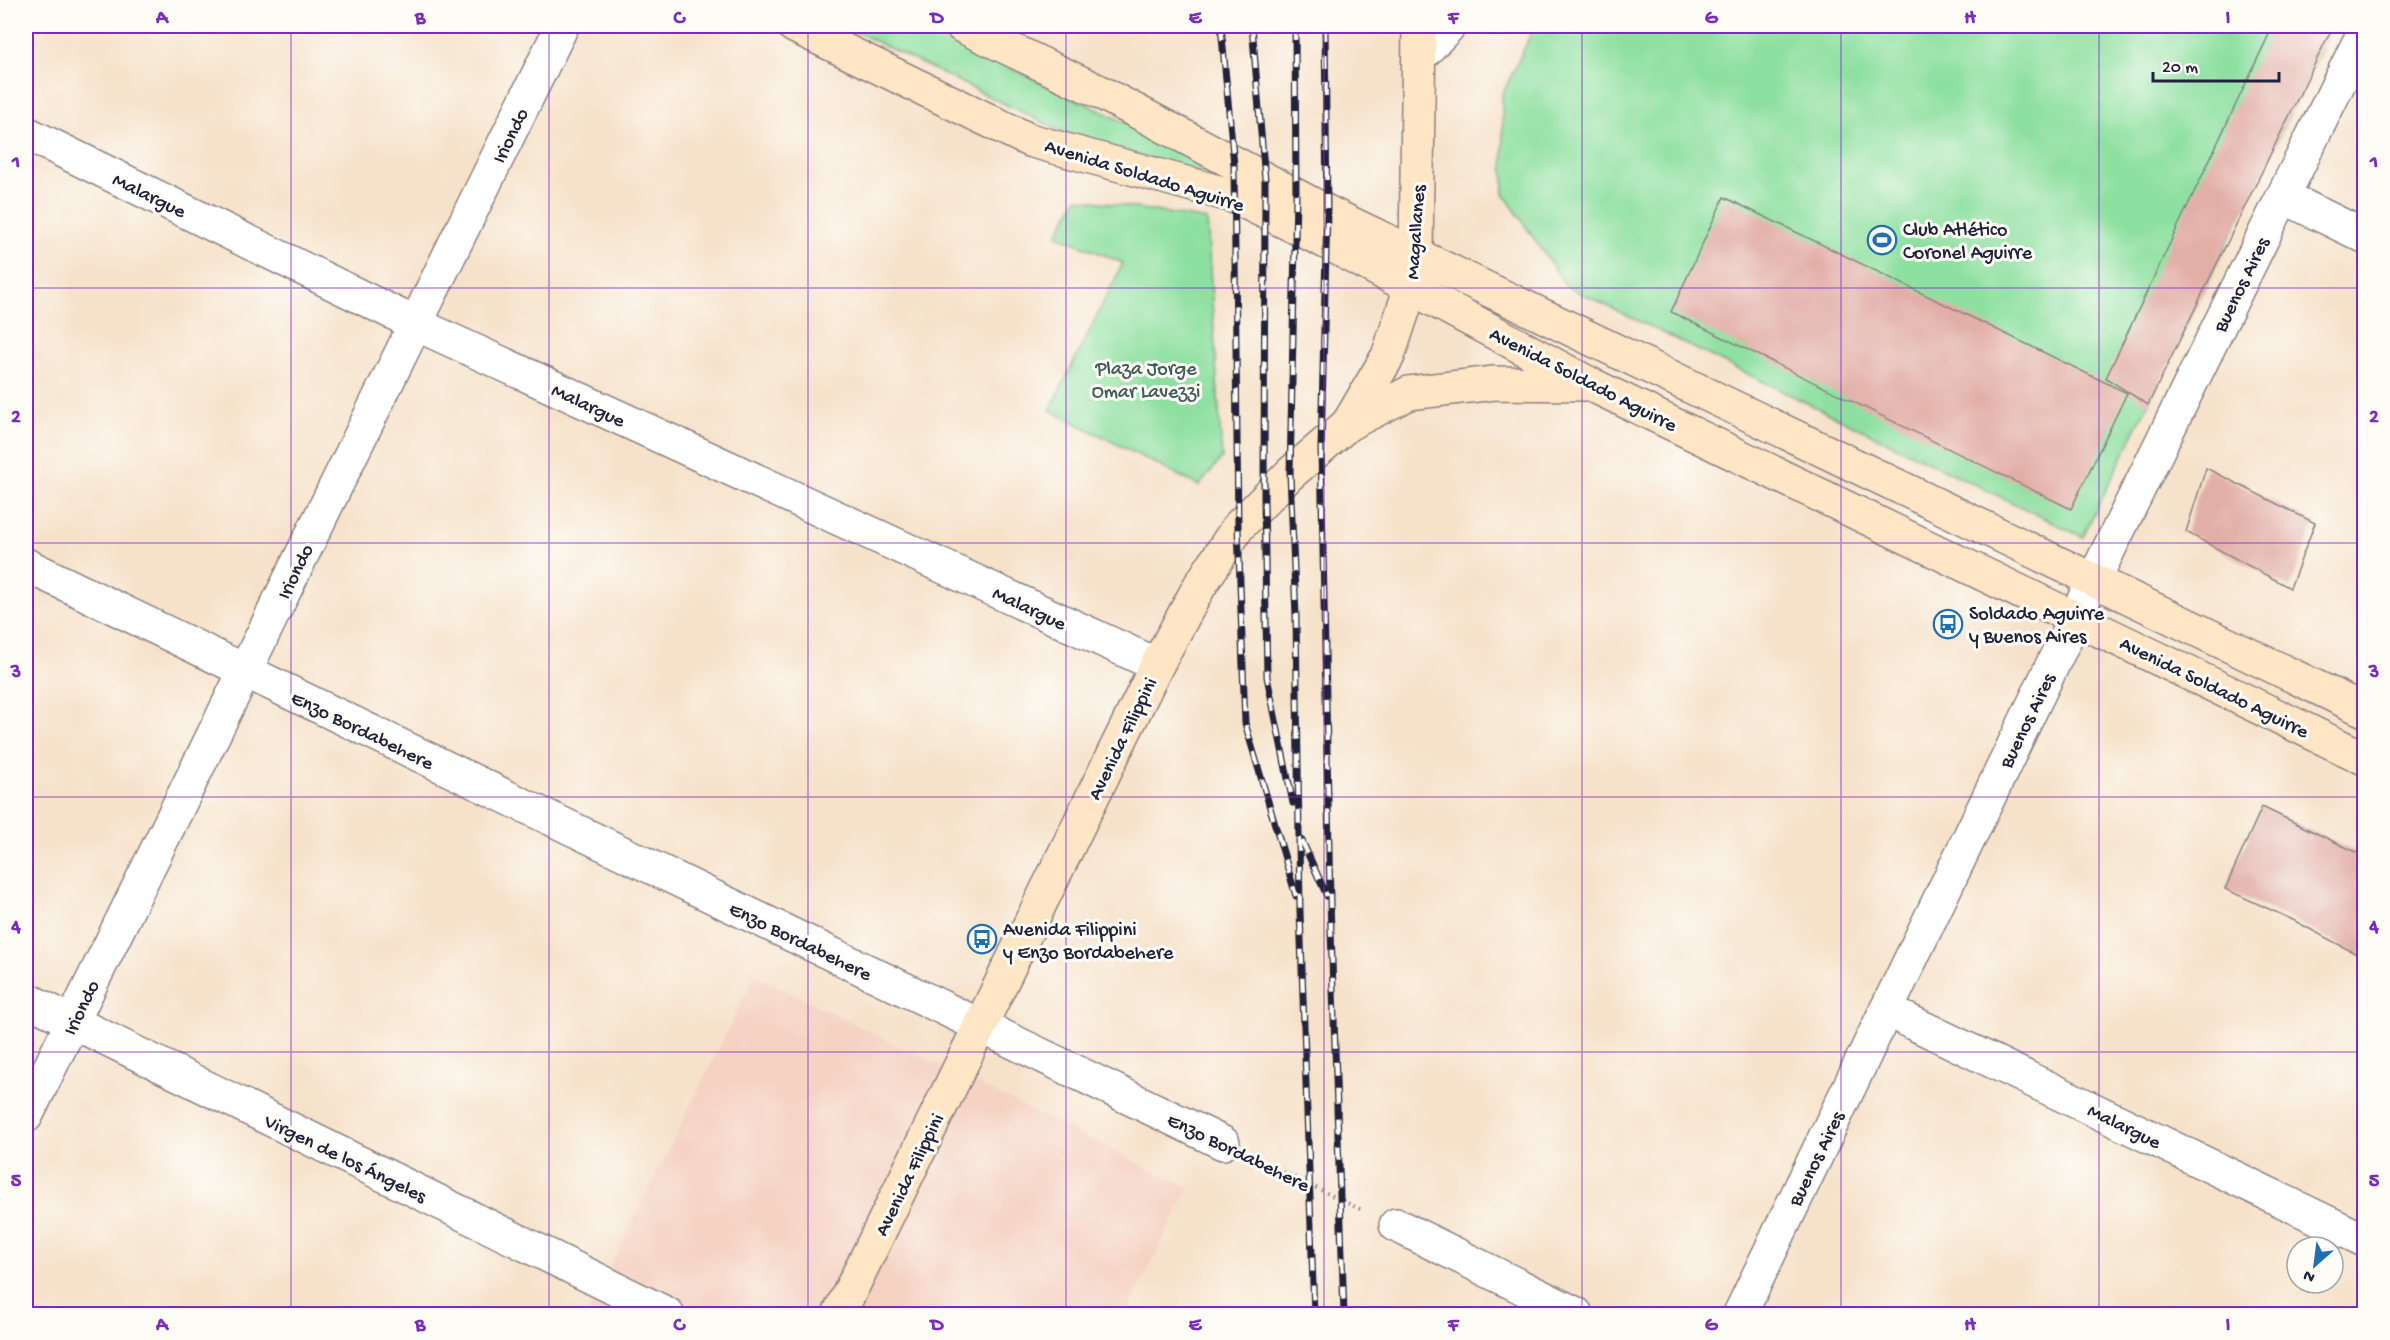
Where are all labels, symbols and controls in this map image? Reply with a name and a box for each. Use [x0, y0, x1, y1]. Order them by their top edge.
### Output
text: A [155, 8, 170, 31]
text: B [414, 8, 426, 31]
text: C [673, 8, 687, 31]
text: D [928, 8, 944, 31]
text: E [1189, 8, 1203, 31]
text: F [1447, 8, 1460, 31]
text: G [1705, 8, 1719, 31]
text: H [1964, 8, 1976, 31]
text: I [2226, 8, 2231, 31]
scale bar [2153, 45, 2279, 83]
text: 20 m [2162, 58, 2198, 79]
street label: Iriondo [489, 105, 535, 168]
street label: Avenida Soldado Aguirre [1041, 136, 1247, 219]
text: 1 [11, 152, 20, 175]
text: 1 [2369, 152, 2378, 175]
street label: Malargue [108, 170, 189, 225]
street label: Magallanes [1403, 184, 1432, 280]
place label: Club Atlético Coronel Aguirre [1903, 220, 2033, 266]
sports icon: Club Atlético Coronel Aguirre [1866, 224, 1898, 256]
street label: Buenos Aires [2210, 234, 2276, 338]
street label: Avenida Soldado Aguirre [1485, 324, 1681, 439]
park label: Plaza Jorge Omar Lavezzi [1092, 359, 1200, 405]
street label: Malargue [547, 380, 629, 435]
text: 2 [11, 407, 21, 430]
text: 2 [2369, 407, 2379, 430]
street label: Iriondo [274, 541, 320, 604]
street label: Malargue [988, 583, 1070, 638]
place label: Soldado Aguirre y Buenos Aires [1969, 604, 2105, 650]
bus stop icon: Soldado Aguirre y Buenos Aires [1932, 608, 1964, 640]
street label: Avenida Soldado Aguirre [2115, 633, 2312, 745]
text: 3 [10, 662, 21, 685]
text: 3 [2368, 662, 2379, 685]
street label: Buenos Aires [1996, 670, 2062, 774]
street label: Avenida Filippini [1085, 674, 1164, 805]
street label: Enzo Bordabehere [286, 688, 437, 777]
street label: Enzo Bordabehere [724, 899, 875, 988]
text: 4 [10, 917, 21, 940]
text: 4 [2368, 917, 2379, 940]
place label: Avenida Filippini y Enzo Bordabehere [1003, 920, 1174, 966]
bus stop icon: Avenida Filippini y Enzo Bordabehere [966, 923, 998, 955]
street label: Iriondo [60, 977, 106, 1040]
street label: Malargue [2083, 1101, 2164, 1156]
street label: Buenos Aires [1785, 1108, 1851, 1212]
street label: Virgen de los Ángeles [259, 1109, 431, 1210]
street label: Avenida Filippini [872, 1110, 951, 1241]
street label: Enzo Bordabehere [1162, 1110, 1313, 1199]
text: 5 [11, 1171, 22, 1194]
text: 5 [2369, 1171, 2380, 1194]
north arrow [2285, 1235, 2345, 1295]
text: N [2300, 1264, 2319, 1286]
text: A [155, 1315, 170, 1338]
text: B [414, 1315, 426, 1338]
text: C [673, 1315, 687, 1338]
text: D [928, 1315, 944, 1338]
text: E [1189, 1315, 1203, 1338]
text: F [1447, 1315, 1460, 1338]
text: G [1705, 1315, 1719, 1338]
text: H [1964, 1315, 1976, 1338]
text: I [2226, 1315, 2231, 1338]

